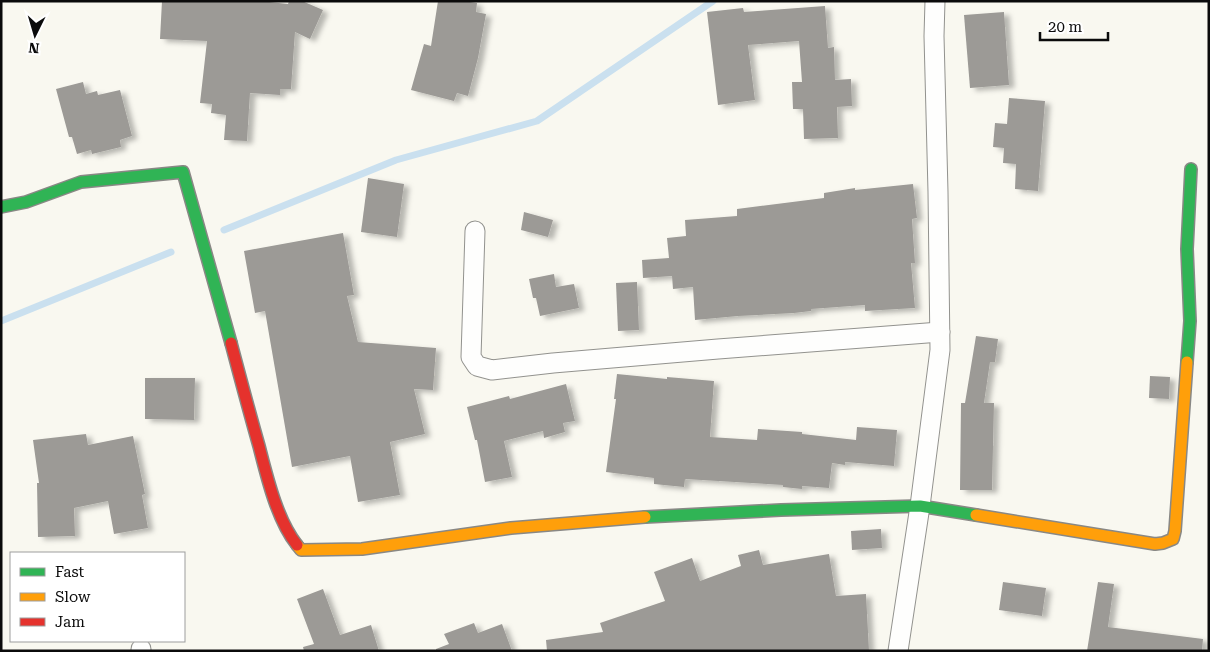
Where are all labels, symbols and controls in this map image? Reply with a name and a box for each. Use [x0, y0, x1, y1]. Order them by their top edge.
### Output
north arrow [10, 10, 60, 60]
scale bar [1040, 10, 1108, 42]
text: 20 m [1048, 18, 1083, 36]
text: N [28, 39, 40, 56]
legend [10, 552, 185, 642]
text: Fast [55, 563, 85, 581]
text: Slow [55, 588, 91, 606]
text: Jam [55, 613, 85, 631]

